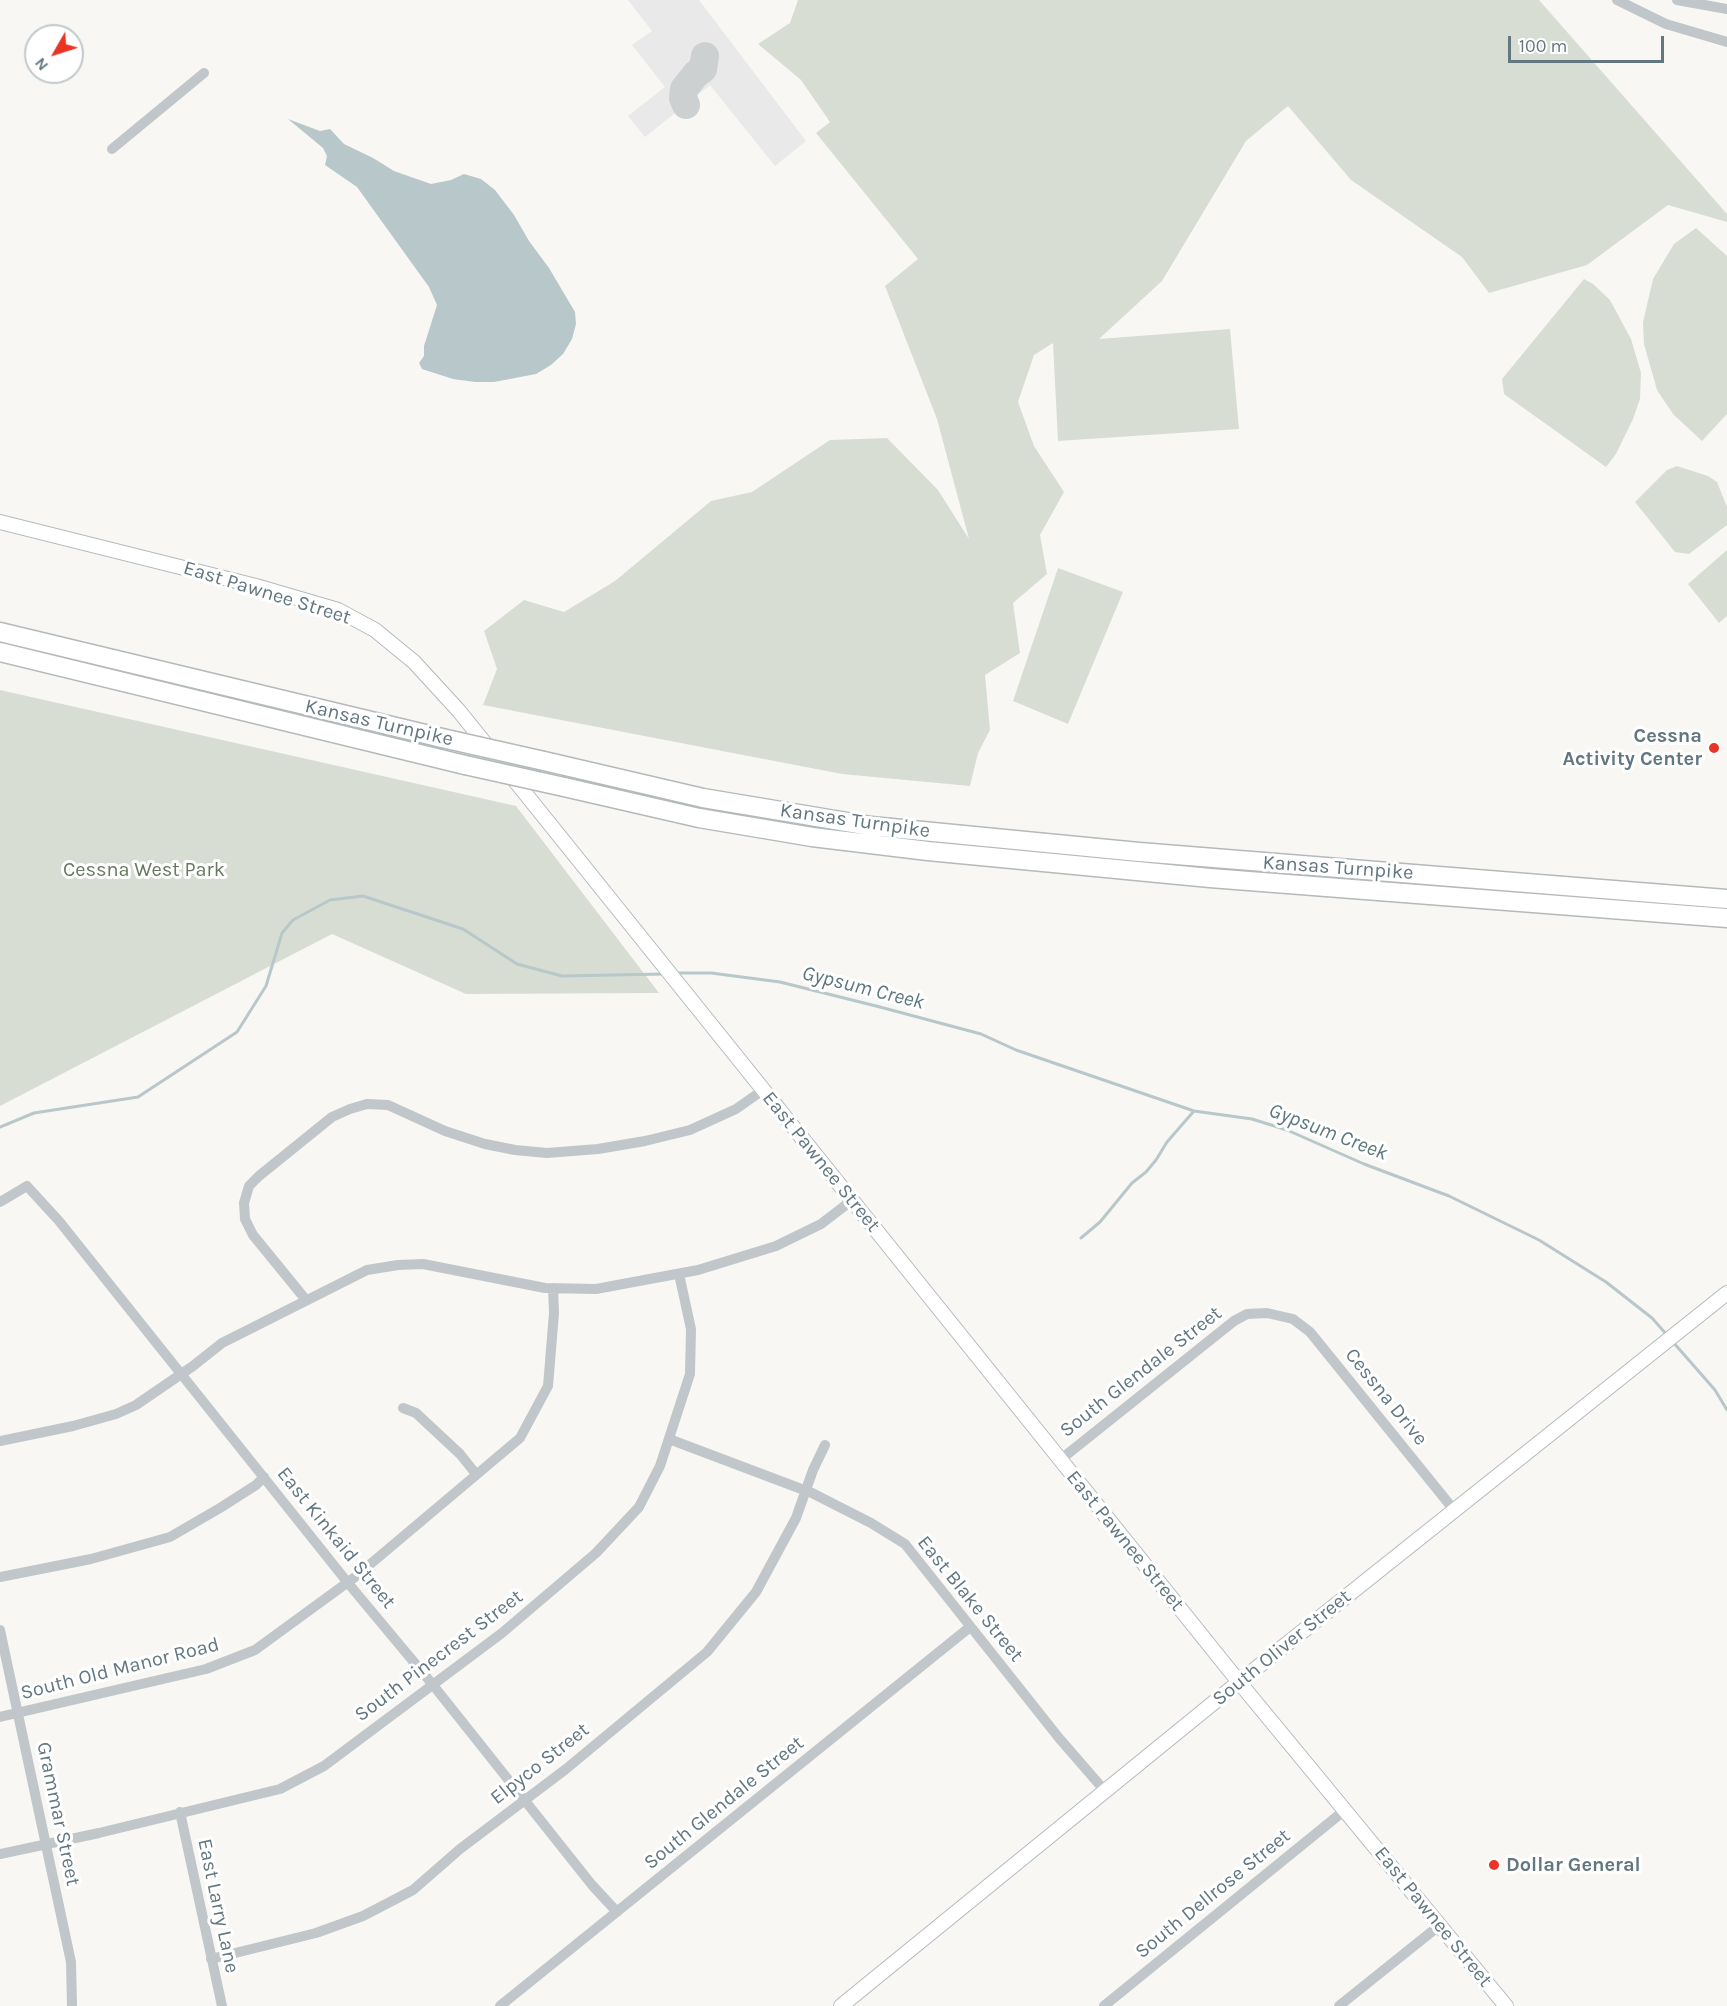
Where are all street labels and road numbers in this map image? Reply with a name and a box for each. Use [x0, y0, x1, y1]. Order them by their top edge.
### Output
street label: East Pawnee Street [180, 556, 354, 630]
street label: Kansas Turnpike [303, 694, 455, 752]
street label: Kansas Turnpike [778, 799, 932, 843]
street label: Kansas Turnpike [1262, 851, 1414, 885]
street label: East Pawnee Street [757, 1087, 885, 1237]
street label: South Glendale Street [1055, 1301, 1227, 1443]
street label: Cessna Drive [1340, 1344, 1432, 1450]
street label: East Kinkaid Street [272, 1462, 400, 1614]
street label: East Pawnee Street [1061, 1466, 1189, 1616]
street label: East Blake Street [912, 1531, 1028, 1667]
street label: South Pinecrest Street [350, 1585, 528, 1727]
street label: South Oliver Street [1208, 1585, 1356, 1711]
street label: South Old Manor Road [18, 1633, 222, 1705]
street label: Elpyco Street [486, 1718, 594, 1810]
street label: South Glendale Street [639, 1731, 809, 1875]
street label: Grammar Street [31, 1740, 85, 1888]
street label: South Dellrose Street [1131, 1824, 1295, 1964]
street label: East Larry Lane [192, 1837, 244, 1975]
street label: East Pawnee Street [1369, 1842, 1497, 1992]

